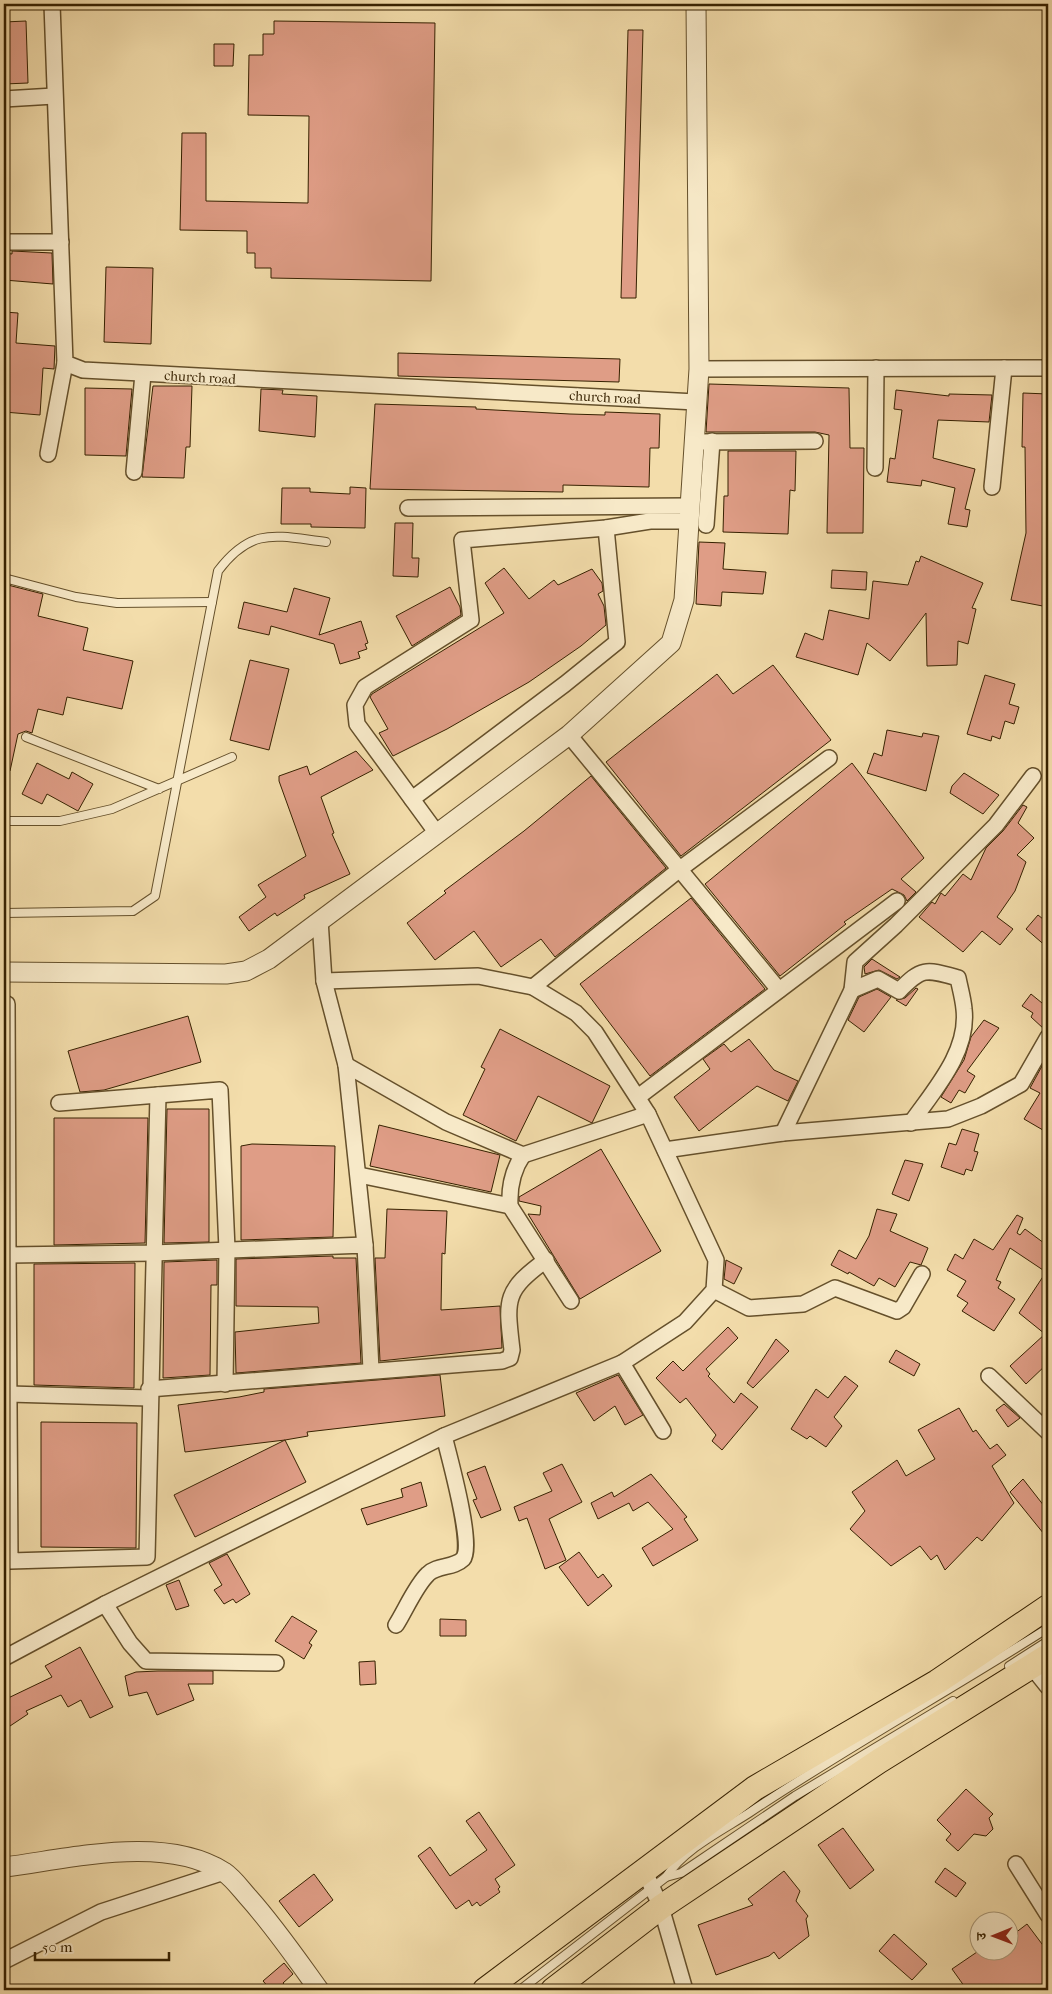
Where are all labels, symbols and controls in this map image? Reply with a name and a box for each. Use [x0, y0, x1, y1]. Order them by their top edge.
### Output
street label: church road [164, 367, 237, 388]
street label: church road [569, 387, 642, 408]
north arrow [970, 1912, 1020, 1962]
scale bar [35, 1929, 169, 1961]
text: उ [973, 1932, 990, 1941]
text: 50 m [42, 1938, 73, 1956]

